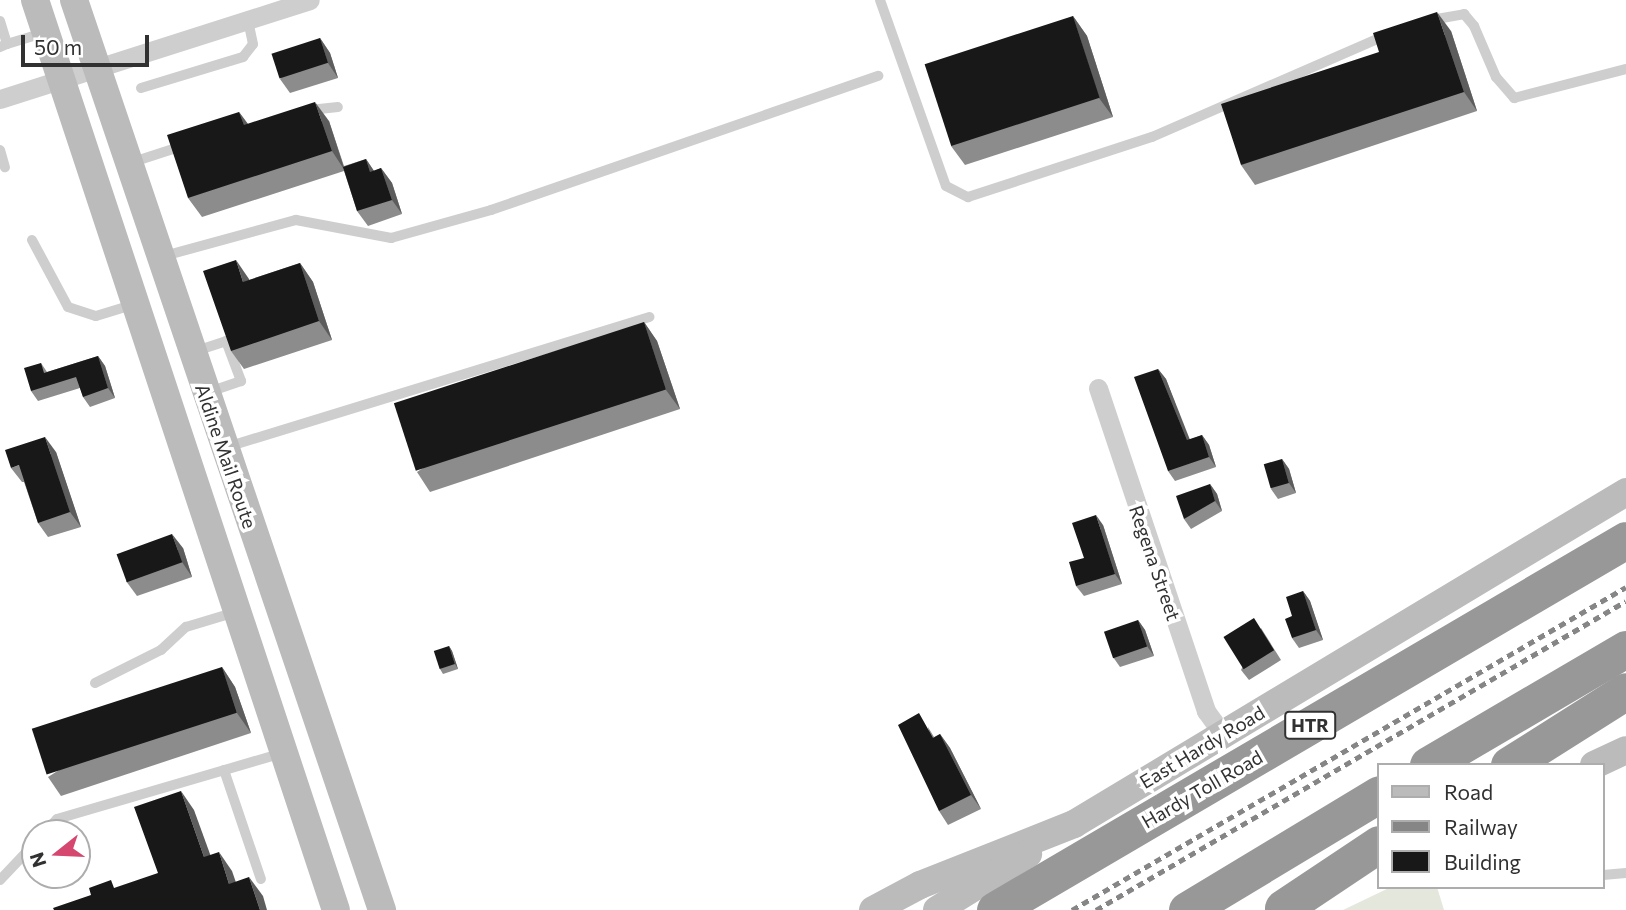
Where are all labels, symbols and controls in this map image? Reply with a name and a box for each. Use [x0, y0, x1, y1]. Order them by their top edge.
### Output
scale bar [24, 21, 152, 65]
text: 50 m [34, 34, 82, 59]
street label: Aldine Mail Route [191, 381, 261, 531]
street label: Regena Street [1125, 502, 1185, 624]
street label: East Hardy Road [1135, 701, 1269, 793]
road number: HTR [1284, 710, 1336, 740]
street label: Hardy Toll Road [1138, 745, 1266, 833]
legend [1378, 763, 1605, 889]
text: Road [1444, 779, 1493, 804]
text: Railway [1444, 814, 1518, 839]
north arrow [21, 819, 91, 889]
text: Building [1444, 849, 1521, 874]
text: N [24, 850, 51, 870]

